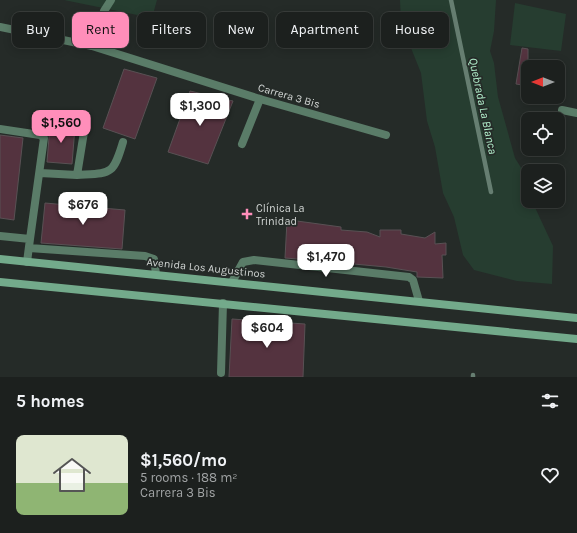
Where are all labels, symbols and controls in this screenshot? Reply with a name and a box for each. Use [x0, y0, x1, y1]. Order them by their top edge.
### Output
chip: Buy [12, 12, 64, 48]
chip: Rent [72, 12, 129, 48]
chip: Filters [137, 12, 206, 48]
chip: New [214, 12, 268, 48]
chip: Apartment [276, 12, 373, 48]
chip: House [381, 12, 449, 48]
water label: Quebrada La Blanca [466, 57, 500, 155]
north arrow [521, 60, 565, 104]
map controls [521, 60, 565, 208]
street label: Carrera 3 Bis [256, 81, 322, 111]
pin: $1,300 [167, 93, 233, 127]
text: $1,300 [179, 98, 221, 113]
pin: $1,560 [28, 110, 94, 144]
button: locate [521, 112, 565, 156]
text: $1,560 [41, 115, 81, 130]
button: layers [521, 164, 565, 208]
pin: $676 [59, 192, 107, 226]
text: $676 [67, 197, 99, 212]
place label: Clínica La Trinidad [256, 202, 305, 228]
marker: Clínica La Trinidad [241, 208, 253, 220]
pin: $1,470 [293, 244, 359, 278]
text: $1,470 [306, 249, 346, 264]
street label: Avenida Los Augustinos [146, 255, 266, 281]
pin: $604 [243, 315, 291, 349]
text: $604 [251, 320, 283, 335]
icon: filters [539, 390, 561, 412]
text: 5 homes [16, 391, 85, 411]
text: $1,560/mo [140, 450, 227, 470]
icon: home [48, 451, 96, 499]
icon: heart [539, 464, 561, 486]
text: 5 rooms · 188 m² [140, 470, 238, 485]
text: Carrera 3 Bis [140, 485, 216, 500]

